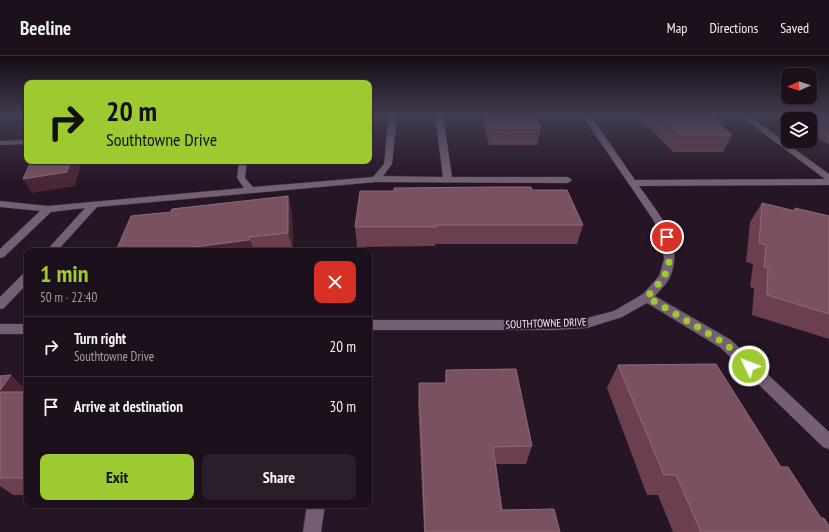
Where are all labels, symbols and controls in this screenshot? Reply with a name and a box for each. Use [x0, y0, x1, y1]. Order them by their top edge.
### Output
text: Beeline [20, 16, 71, 40]
text: Map [667, 19, 687, 37]
text: Directions [709, 19, 758, 37]
text: Saved [780, 19, 809, 37]
north arrow [781, 68, 817, 104]
map controls [781, 68, 817, 148]
text: 20 m [106, 92, 157, 129]
icon: right [40, 96, 92, 148]
button: layers [781, 112, 817, 148]
text: Southtowne Drive [106, 128, 217, 151]
pin [650, 220, 684, 254]
icon: arrive [656, 226, 678, 248]
text: 1 min [40, 258, 88, 289]
button: close [314, 261, 356, 303]
text: 50 m · 22:40 [40, 289, 97, 306]
street label: SOUTHTOWNE DRIVE [505, 315, 587, 331]
text: Turn right [74, 329, 126, 348]
icon: right [40, 336, 62, 358]
text: 20 m [330, 337, 356, 356]
position arrow [728, 345, 770, 387]
text: Southtowne Drive [74, 348, 154, 365]
icon: arrive [40, 396, 62, 418]
text: Arrive at destination [74, 397, 183, 416]
text: 30 m [330, 397, 356, 416]
button: Exit [40, 454, 194, 500]
button: Share [202, 454, 356, 500]

